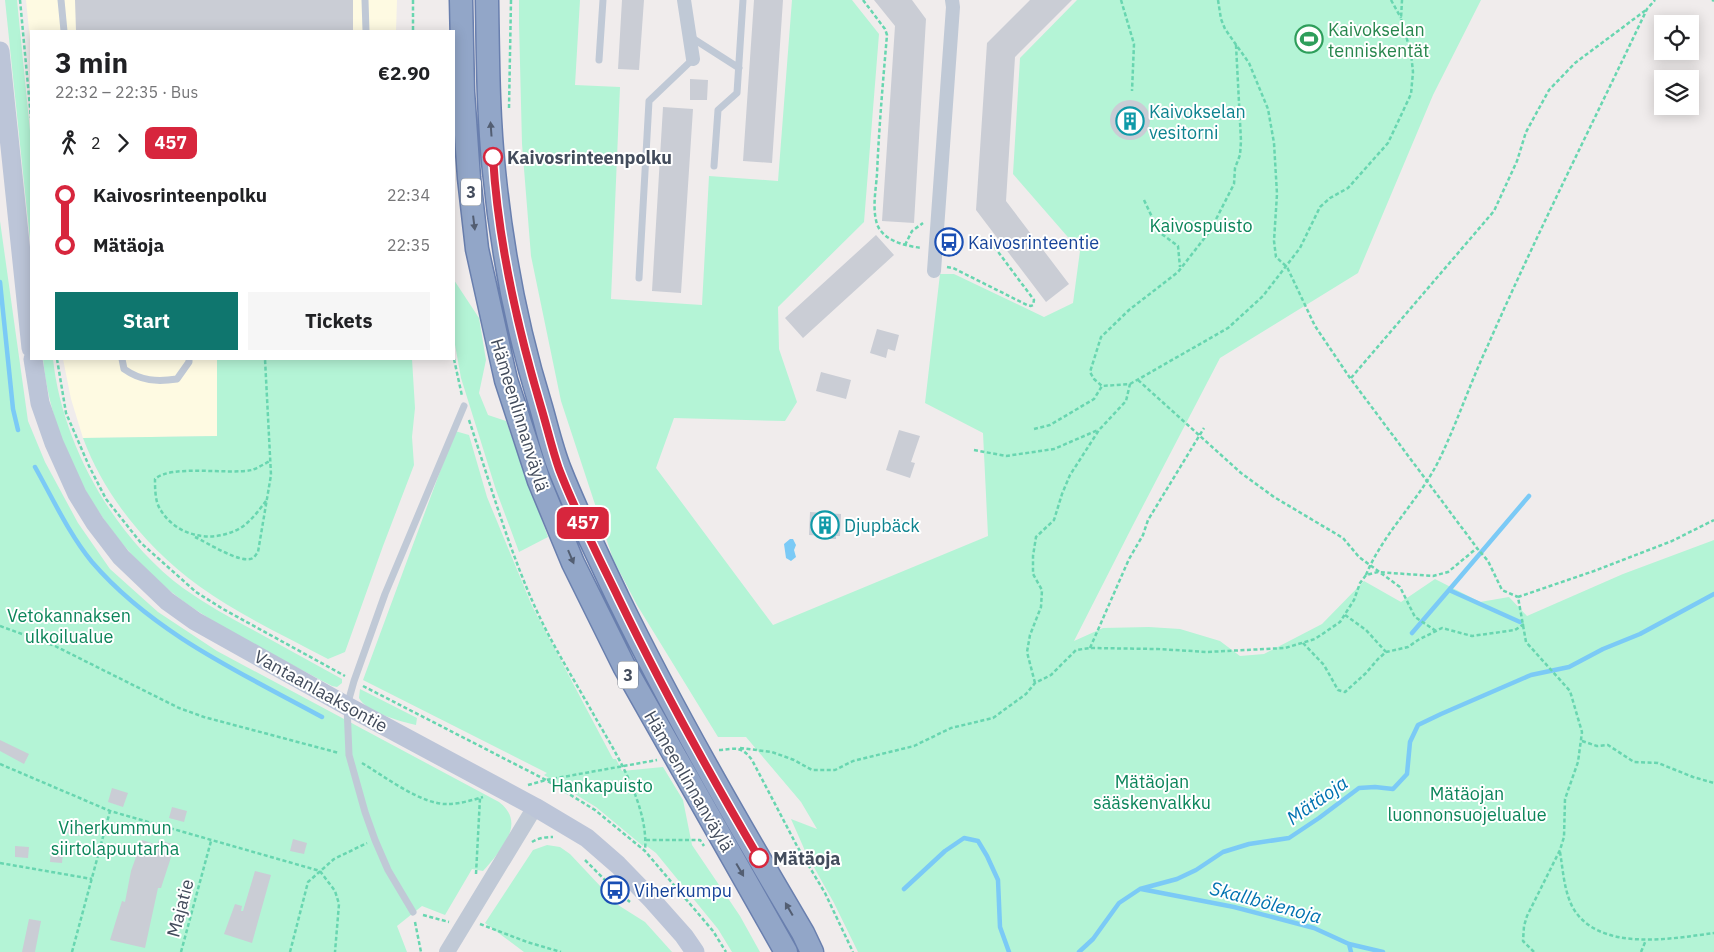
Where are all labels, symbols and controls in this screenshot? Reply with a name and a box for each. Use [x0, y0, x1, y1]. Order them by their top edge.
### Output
map controls [1654, 15, 1699, 115]
button: locate [1654, 15, 1699, 60]
place label: Kaivokselan tenniskentät [1328, 18, 1429, 62]
sports icon: Kaivokselan tenniskentät [1294, 24, 1324, 54]
text: 3 min [55, 44, 128, 81]
text: €2.90 [378, 61, 430, 85]
button: layers [1654, 70, 1699, 115]
text: 22:32 – 22:35 · Bus [55, 82, 198, 102]
place label: Kaivokselan vesitorni [1149, 100, 1246, 144]
building icon: Kaivokselan vesitorni [1115, 106, 1145, 136]
one-way arrow [487, 121, 495, 137]
icon: walk [55, 129, 83, 157]
icon: forward [109, 129, 137, 157]
text: 457 [155, 131, 187, 154]
text: 2 [91, 133, 101, 153]
place label: Kaivosrinteenpolku [507, 146, 672, 169]
marker: Kaivosrinteenpolku [483, 147, 503, 167]
road number: 3 [461, 178, 481, 206]
text: Kaivosrinteenpolku [93, 183, 267, 207]
text: 22:34 [387, 185, 430, 205]
park label: Kaivospuisto [1150, 214, 1252, 237]
one-way arrow [470, 216, 478, 232]
bus stop icon: Kaivosrinteentie [934, 227, 964, 257]
place label: Kaivosrinteentie [968, 231, 1099, 254]
text: Mätäoja [93, 233, 164, 257]
text: 22:35 [387, 235, 430, 255]
button: Start [55, 292, 238, 350]
button: Tickets [248, 292, 430, 350]
street label: Hämeenlinnanväylä [486, 335, 554, 495]
line badge: 457 [554, 507, 612, 539]
building icon: Djupbäck [810, 510, 840, 540]
text: 457 [567, 511, 599, 534]
place label: Djupbäck [844, 514, 920, 537]
one-way arrow [567, 550, 575, 564]
park label: Vetokannaksen ulkoilualue [7, 604, 131, 648]
street label: Vantaanlaaksontie [250, 645, 392, 737]
road number: 3 [618, 662, 638, 688]
street label: Hämeenlinnanväylä [639, 706, 739, 856]
park label: Mätäojan sääskenvalkku [1093, 770, 1211, 814]
water label: Mätäoja [1282, 770, 1352, 830]
park label: Hankapuisto [551, 774, 653, 797]
park label: Mätäojan luonnonsuojelualue [1387, 782, 1547, 826]
park label: Viherkummun siirtolapuutarha [51, 816, 180, 860]
place label: Mätäoja [773, 847, 841, 870]
marker: Mätäoja [749, 848, 769, 868]
one-way arrow [735, 863, 744, 876]
bus stop icon: Viherkumpu [600, 875, 630, 905]
street label: Majatie [161, 876, 199, 939]
water label: Skallbölenoja [1208, 876, 1324, 928]
place label: Viherkumpu [634, 879, 732, 902]
one-way arrow [784, 903, 793, 916]

